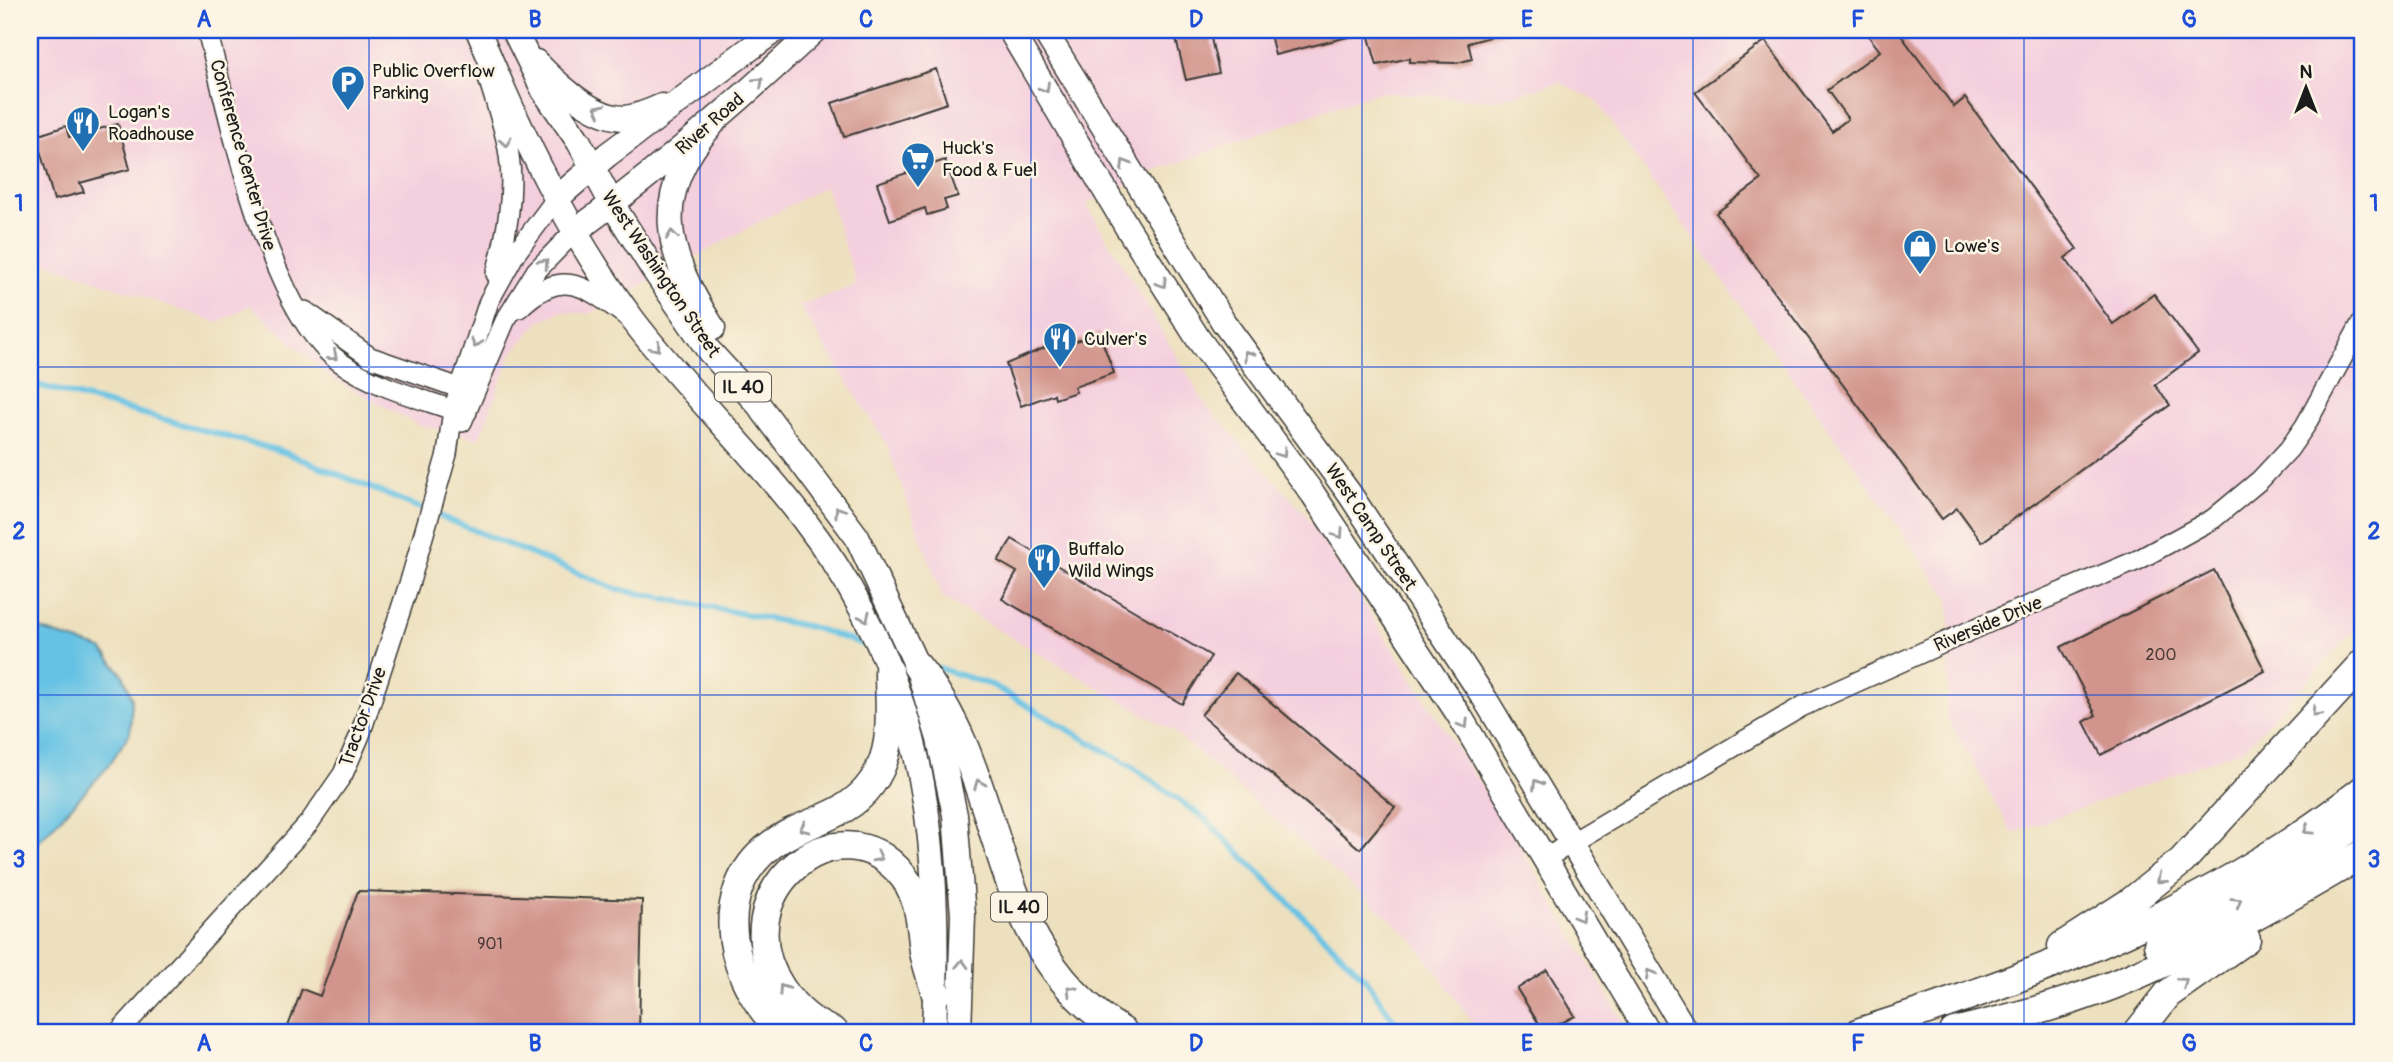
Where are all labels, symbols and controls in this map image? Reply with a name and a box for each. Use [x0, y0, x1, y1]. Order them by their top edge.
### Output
text: A [197, 5, 212, 34]
text: B [528, 5, 542, 34]
text: C [859, 5, 873, 34]
text: D [1189, 5, 1203, 34]
text: E [1521, 5, 1533, 34]
text: F [1851, 5, 1865, 34]
text: G [2181, 5, 2197, 34]
north arrow [2270, 52, 2340, 122]
street label: Conference Center Drive [204, 57, 282, 254]
place label: Public Overflow Parking [372, 59, 495, 105]
text: N [2300, 60, 2313, 84]
parking icon: Public Overflow Parking [329, 63, 367, 112]
one-way arrow [751, 78, 764, 90]
one-way arrow [1037, 81, 1050, 94]
street label: River Road [671, 88, 749, 160]
place label: Logan's Roadhouse [108, 100, 195, 146]
restaurant icon: Logan's Roadhouse [64, 104, 102, 153]
one-way arrow [594, 104, 606, 118]
one-way arrow [498, 136, 512, 148]
place label: Huck's Food & Fuel [942, 136, 1037, 182]
supermarket icon: Huck's Food & Fuel [899, 140, 937, 189]
one-way arrow [1121, 158, 1134, 171]
street label: West Washington Street [596, 186, 726, 362]
text: 1 [15, 189, 24, 218]
text: 1 [2370, 189, 2379, 218]
shop icon: Lowe's [1901, 227, 1939, 276]
one-way arrow [665, 229, 680, 241]
place label: Lowe's [1944, 234, 2000, 258]
one-way arrow [535, 258, 548, 271]
one-way arrow [1154, 276, 1167, 289]
restaurant icon: Culver's [1041, 320, 1079, 369]
place label: Culver's [1084, 327, 1147, 351]
one-way arrow [469, 337, 484, 349]
one-way arrow [648, 339, 660, 352]
one-way arrow [325, 348, 338, 360]
one-way arrow [1244, 350, 1256, 363]
road number: IL 40 [715, 372, 771, 402]
one-way arrow [1274, 445, 1286, 458]
street label: West Camp Street [1320, 459, 1422, 595]
one-way arrow [835, 506, 847, 519]
text: 2 [13, 517, 26, 546]
text: 2 [2368, 517, 2381, 546]
one-way arrow [1331, 526, 1343, 539]
place label: Buffalo Wild Wings [1068, 537, 1154, 583]
restaurant icon: Buffalo Wild Wings [1025, 541, 1063, 590]
street label: Riverside Drive [1930, 590, 2046, 658]
one-way arrow [856, 610, 870, 622]
house number: 200 [2146, 645, 2176, 665]
street label: Tractor Drive [334, 663, 392, 770]
one-way arrow [2311, 704, 2324, 717]
one-way arrow [1455, 716, 1468, 729]
one-way arrow [973, 779, 987, 791]
one-way arrow [1532, 779, 1545, 792]
one-way arrow [799, 820, 811, 834]
one-way arrow [2302, 821, 2315, 834]
text: 3 [13, 845, 25, 874]
text: 3 [2368, 845, 2380, 874]
one-way arrow [871, 848, 883, 862]
one-way arrow [2157, 870, 2169, 883]
road number: IL 40 [991, 893, 1047, 922]
one-way arrow [2230, 897, 2243, 910]
one-way arrow [1571, 910, 1584, 923]
house number: 901 [477, 934, 503, 954]
one-way arrow [954, 958, 969, 969]
one-way arrow [1645, 969, 1658, 982]
one-way arrow [2176, 978, 2188, 990]
one-way arrow [778, 984, 791, 997]
one-way arrow [1066, 985, 1079, 998]
text: A [197, 1029, 212, 1058]
text: B [528, 1029, 542, 1058]
text: C [859, 1029, 873, 1058]
text: D [1189, 1029, 1203, 1058]
text: E [1521, 1029, 1533, 1058]
text: F [1851, 1029, 1865, 1058]
text: G [2181, 1029, 2197, 1058]

